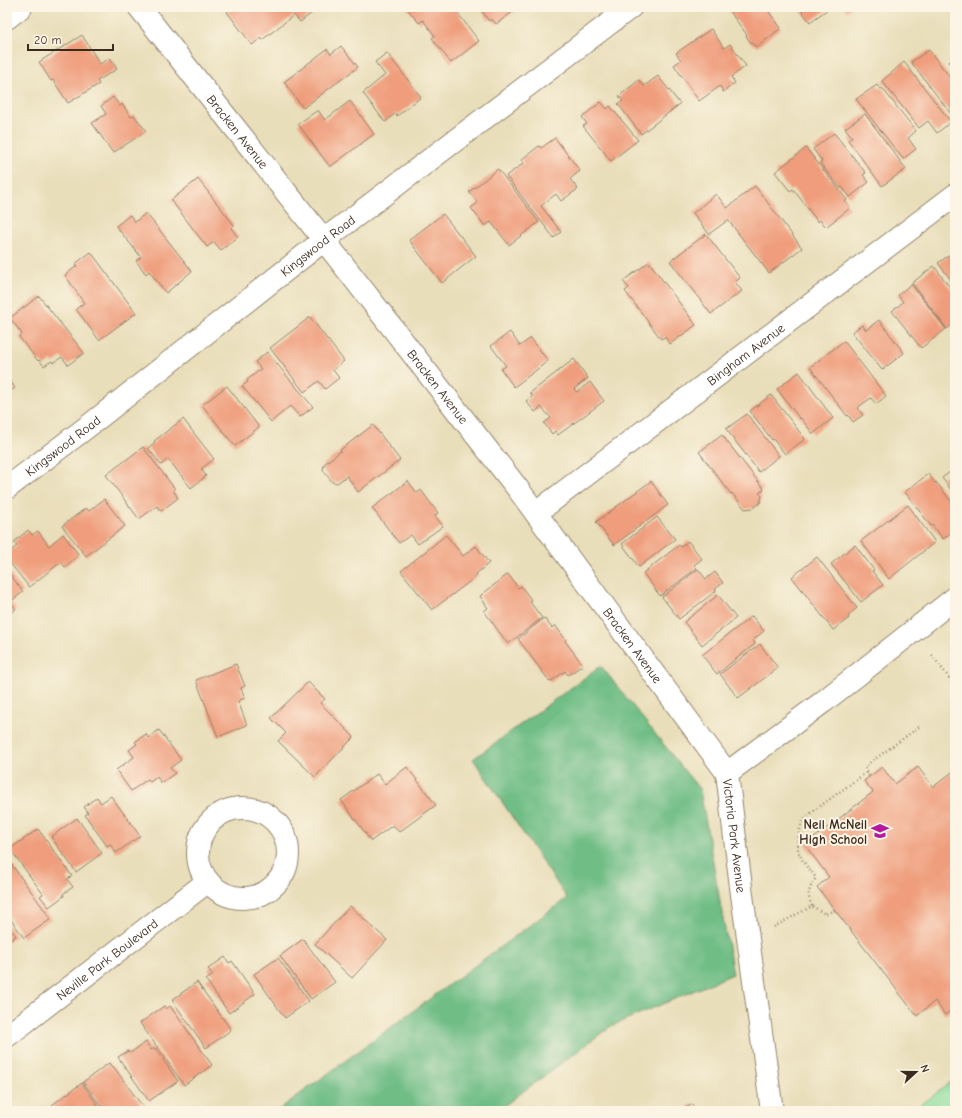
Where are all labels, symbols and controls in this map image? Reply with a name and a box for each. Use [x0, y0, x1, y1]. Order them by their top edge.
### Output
scale bar [28, 26, 113, 52]
text: 20 m [34, 33, 62, 47]
street label: Bracken Avenue [204, 92, 272, 172]
street label: Kingswood Road [278, 212, 358, 280]
street label: Bingham Avenue [704, 320, 788, 389]
street label: Bracken Avenue [404, 347, 471, 427]
street label: Kingswood Road [22, 413, 103, 479]
street label: Bracken Avenue [600, 605, 665, 686]
street label: Victoria Park Avenue [720, 778, 749, 894]
place label: Neil McNeil High School [799, 817, 867, 847]
school or university icon: Neil McNeil High School [870, 821, 890, 841]
street label: Neville Park Boulevard [53, 916, 161, 1003]
north arrow [896, 1052, 936, 1092]
text: N [918, 1063, 932, 1074]

